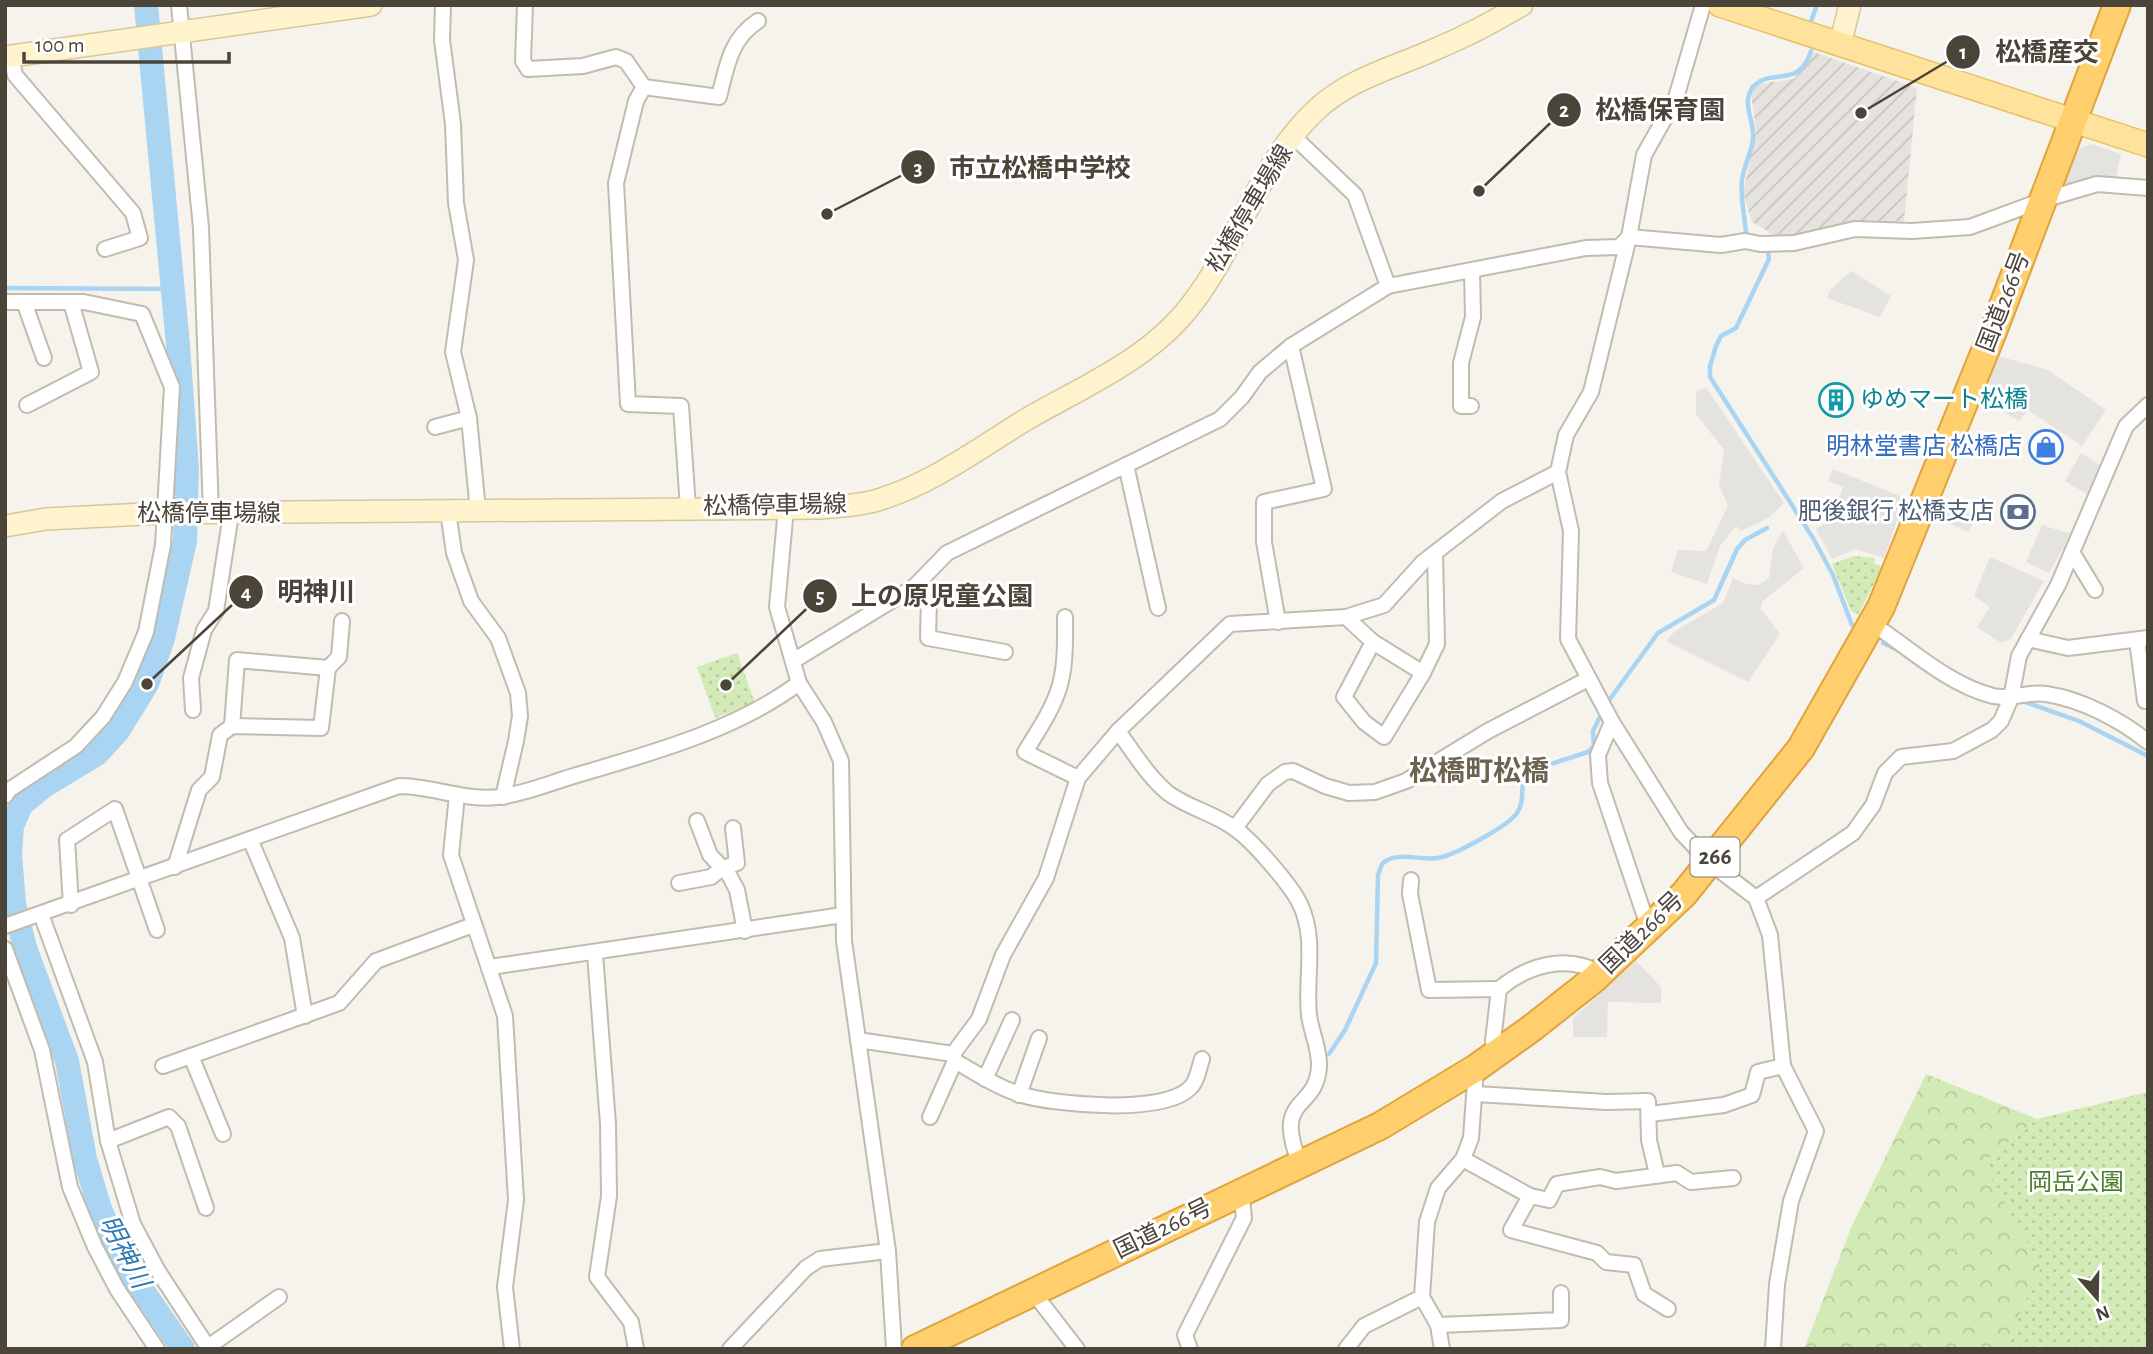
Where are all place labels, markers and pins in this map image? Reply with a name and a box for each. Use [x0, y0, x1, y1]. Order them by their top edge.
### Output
callout: 松橋産交 [1946, 29, 2113, 76]
callout: 松橋保育園 [1546, 86, 1739, 133]
callout: 市立松橋中学校 [900, 144, 1145, 191]
building icon: ゆめマート松橋 [1817, 381, 1855, 419]
place label: ゆめマート松橋 [1860, 386, 2028, 412]
shop icon: 明林堂書店 松橋店 [2027, 428, 2065, 466]
place label: 明林堂書店 松橋店 [1826, 433, 2022, 459]
bank icon: 肥後銀行 松橋支店 [1999, 493, 2037, 531]
place label: 肥後銀行 松橋支店 [1798, 498, 1994, 524]
callout: 明神川 [228, 568, 369, 615]
callout: 上の原児童公園 [802, 572, 1047, 619]

